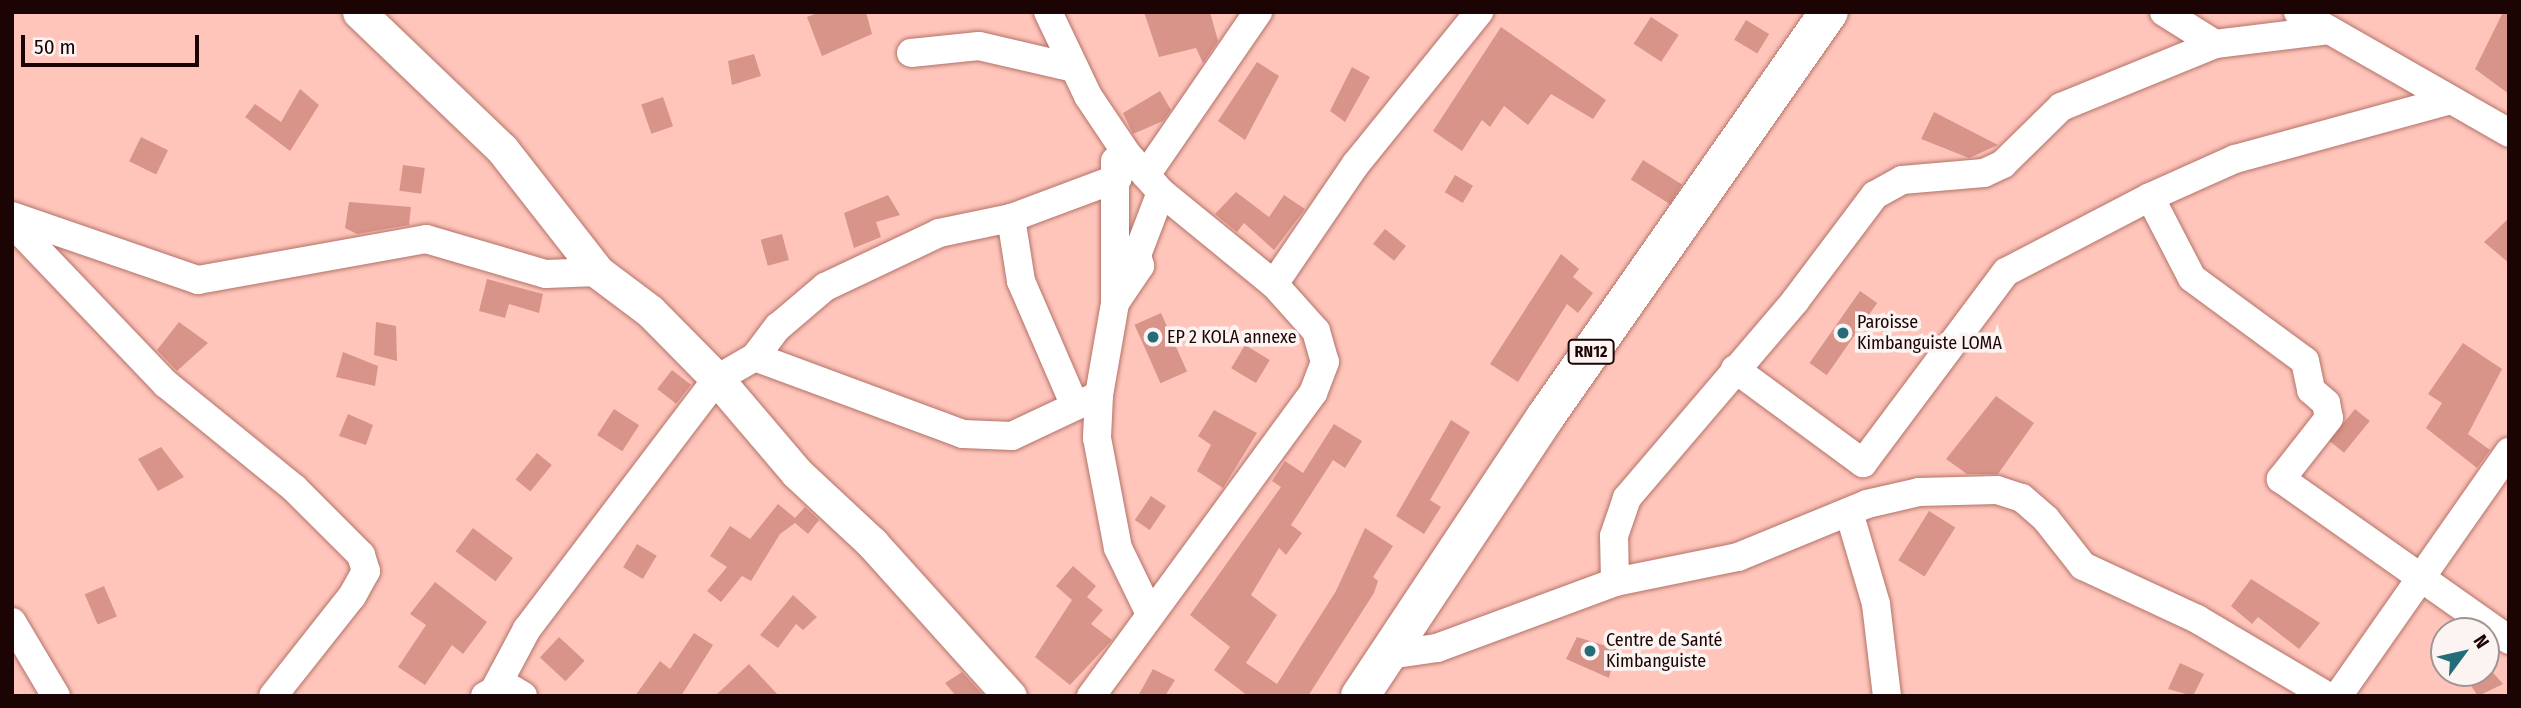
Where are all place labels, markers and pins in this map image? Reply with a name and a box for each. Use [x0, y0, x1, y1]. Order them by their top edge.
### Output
place label: Paroisse Kimbanguiste LOMA [1857, 312, 2002, 354]
marker: Paroisse Kimbanguiste LOMA [1835, 325, 1851, 341]
place label: EP 2 KOLA annexe [1167, 326, 1297, 348]
marker: EP 2 KOLA annexe [1145, 329, 1161, 345]
place label: Centre de Santé Kimbanguiste [1606, 630, 1722, 672]
marker: Centre de Santé Kimbanguiste [1580, 641, 1600, 661]

